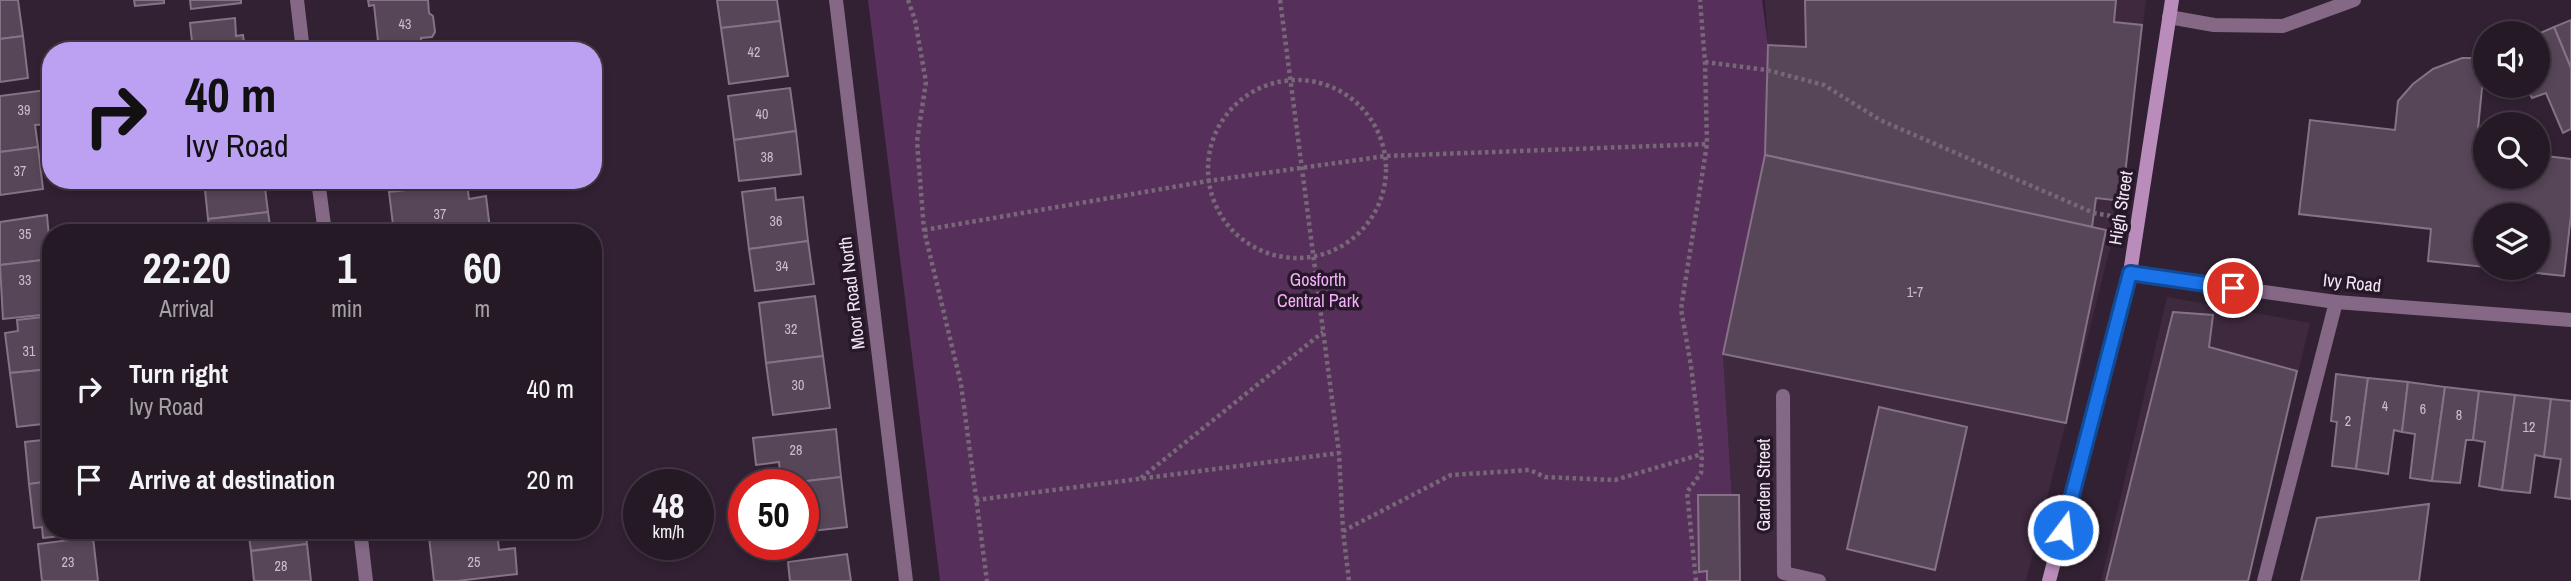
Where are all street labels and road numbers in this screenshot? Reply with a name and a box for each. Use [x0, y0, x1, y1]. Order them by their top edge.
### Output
street label: High Street [2102, 169, 2139, 247]
street label: Moor Road North [832, 235, 871, 351]
street label: Ivy Road [2322, 267, 2382, 298]
street label: Garden Street [1751, 439, 1776, 531]

